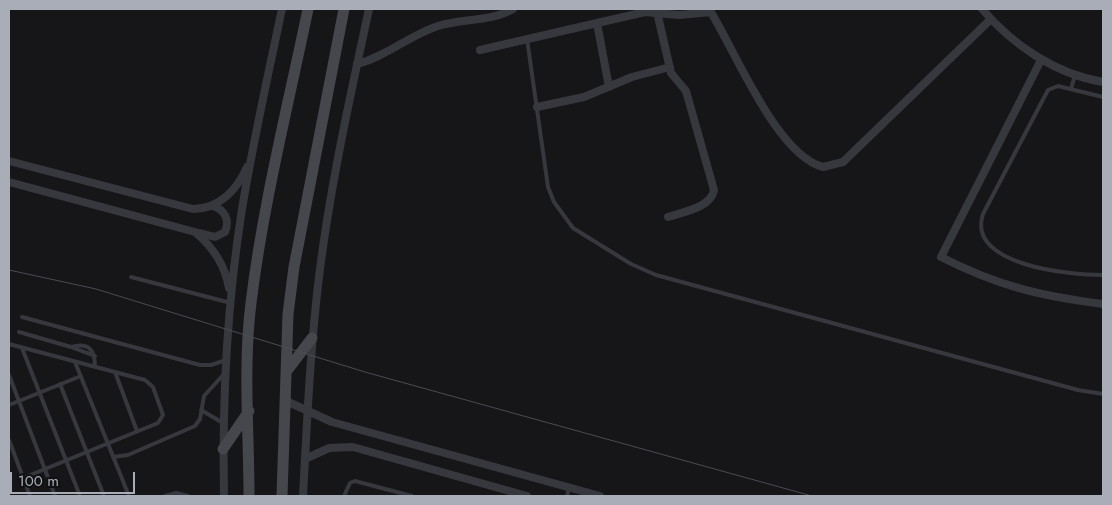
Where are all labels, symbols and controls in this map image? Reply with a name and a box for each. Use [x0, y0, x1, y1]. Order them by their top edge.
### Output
scale bar [12, 462, 138, 494]
text: 100 m [18, 470, 59, 492]

